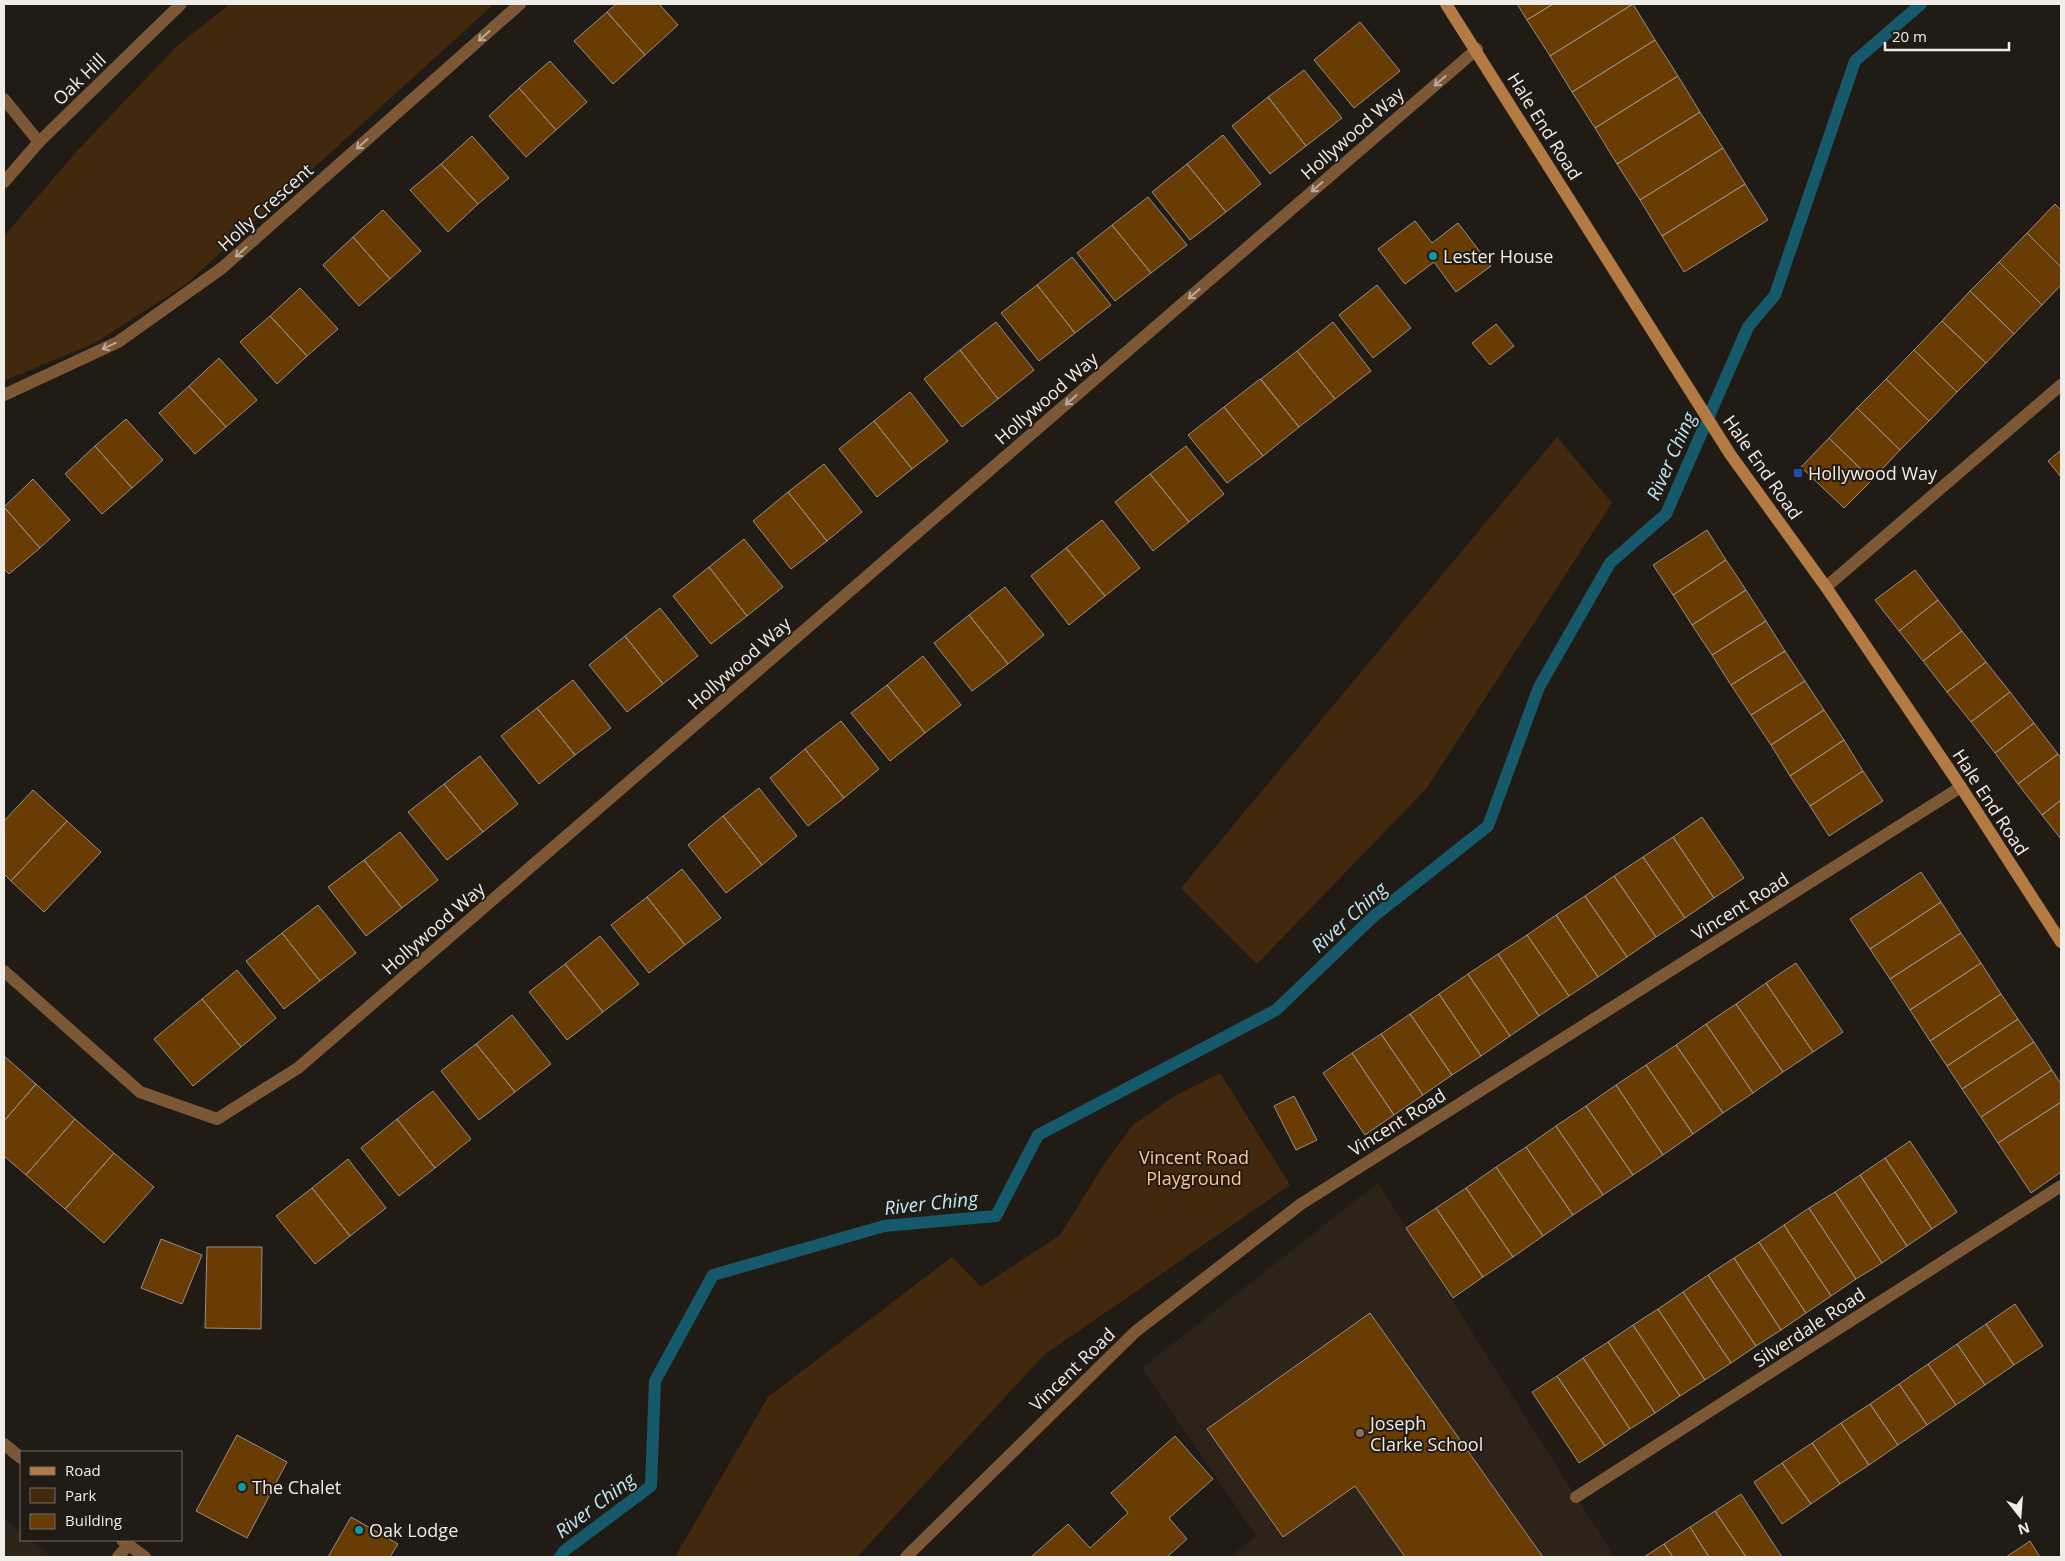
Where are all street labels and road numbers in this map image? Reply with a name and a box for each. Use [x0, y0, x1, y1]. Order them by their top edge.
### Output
street label: Oak Hill [47, 48, 111, 110]
street label: Hale End Road [1502, 68, 1588, 184]
street label: Hollywood Way [1295, 81, 1409, 184]
street label: Holly Crescent [212, 158, 318, 256]
street label: Hollywood Way [989, 346, 1103, 449]
street label: Hale End Road [1718, 410, 1808, 524]
street label: Hollywood Way [682, 611, 796, 714]
street label: Hale End Road [1948, 744, 2034, 860]
street label: Vincent Road [1687, 867, 1793, 945]
street label: Hollywood Way [376, 876, 490, 979]
street label: Vincent Road [1344, 1083, 1450, 1161]
street label: Silverdale Road [1748, 1282, 1870, 1372]
street label: Vincent Road [1024, 1322, 1120, 1416]

